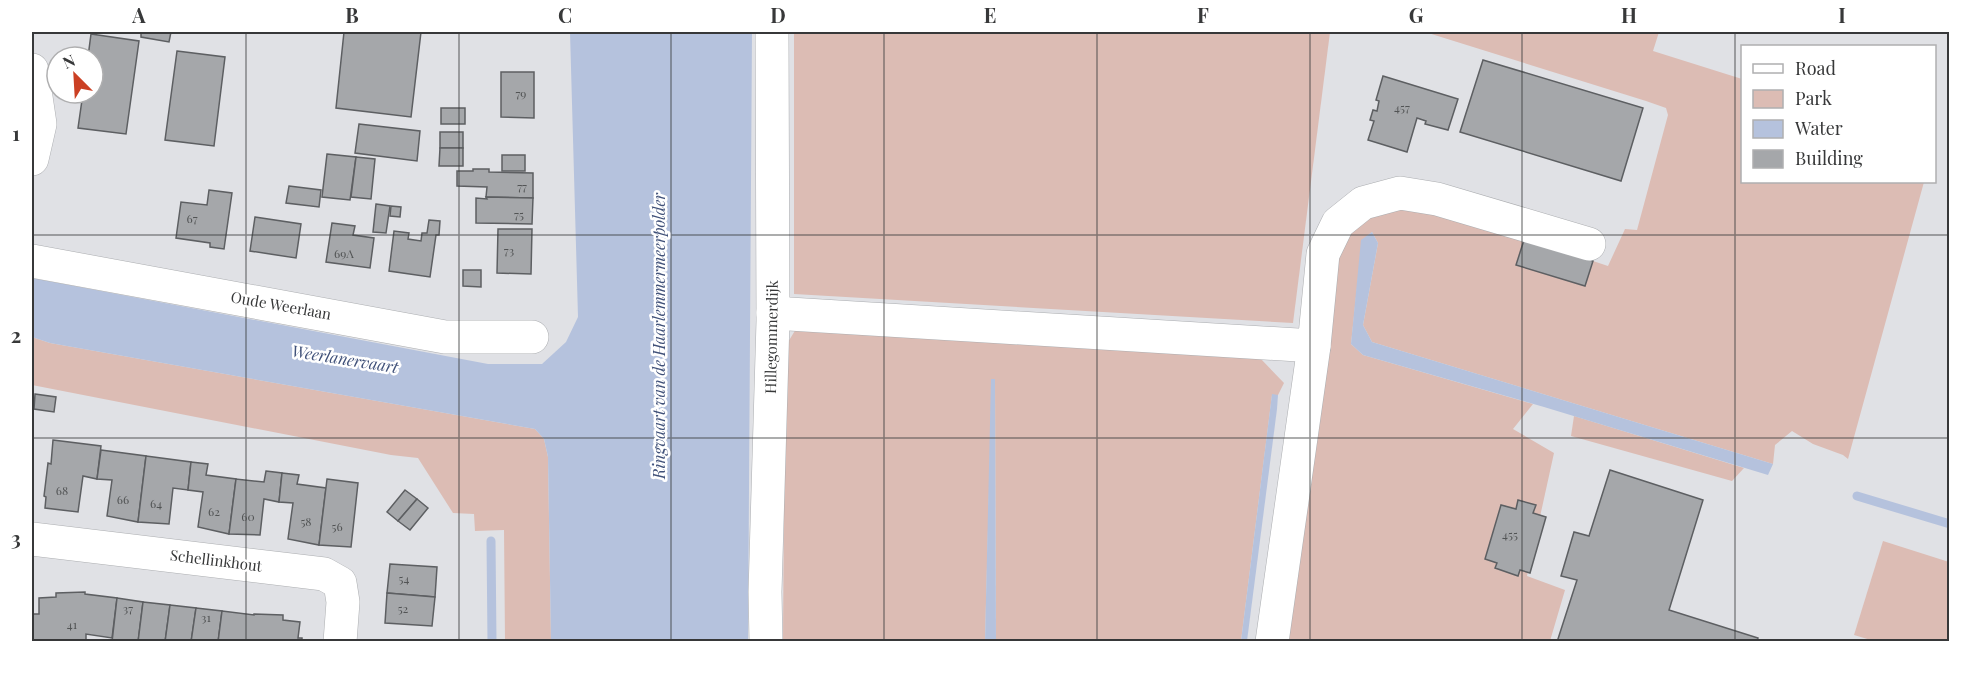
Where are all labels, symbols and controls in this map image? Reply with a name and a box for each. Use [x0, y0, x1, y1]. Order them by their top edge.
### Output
text: A [131, 1, 146, 28]
text: B [345, 1, 359, 28]
text: C [558, 1, 572, 28]
text: D [770, 1, 786, 28]
text: E [984, 1, 996, 28]
text: F [1197, 1, 1209, 28]
text: G [1409, 1, 1424, 28]
text: H [1621, 1, 1637, 28]
text: I [1838, 1, 1846, 28]
north arrow [45, 45, 105, 105]
legend [1741, 45, 1936, 183]
text: N [59, 49, 79, 73]
text: Road [1795, 56, 1836, 80]
house number: 79 [516, 85, 526, 101]
text: Park [1795, 86, 1832, 110]
house number: 457 [1394, 99, 1410, 115]
text: Water [1794, 116, 1843, 140]
text: 1 [12, 119, 20, 146]
text: Building [1795, 146, 1863, 170]
house number: 77 [517, 178, 527, 194]
water label: Ringvaart van de Haarlemmermeerpolder [648, 192, 669, 480]
house number: 75 [514, 206, 524, 222]
house number: 67 [186, 210, 198, 226]
house number: 73 [504, 242, 514, 258]
house number: 69A [334, 245, 354, 261]
street label: Hillegommerdijk [760, 279, 782, 394]
street label: Oude Weerlaan [229, 286, 333, 324]
text: 2 [11, 321, 21, 348]
water label: Weerlanervaart [290, 340, 400, 377]
house number: 68 [56, 482, 68, 498]
house number: 66 [117, 491, 129, 507]
house number: 64 [150, 495, 162, 511]
house number: 62 [208, 503, 220, 519]
house number: 60 [241, 508, 255, 524]
house number: 58 [300, 513, 312, 529]
house number: 56 [331, 518, 343, 534]
text: 3 [11, 524, 21, 551]
house number: 455 [1502, 526, 1518, 542]
street label: Schellinkhout [169, 544, 264, 576]
house number: 54 [399, 570, 410, 586]
house number: 37 [123, 600, 133, 616]
house number: 52 [398, 600, 409, 616]
house number: 31 [201, 609, 211, 625]
house number: 41 [67, 616, 78, 632]

